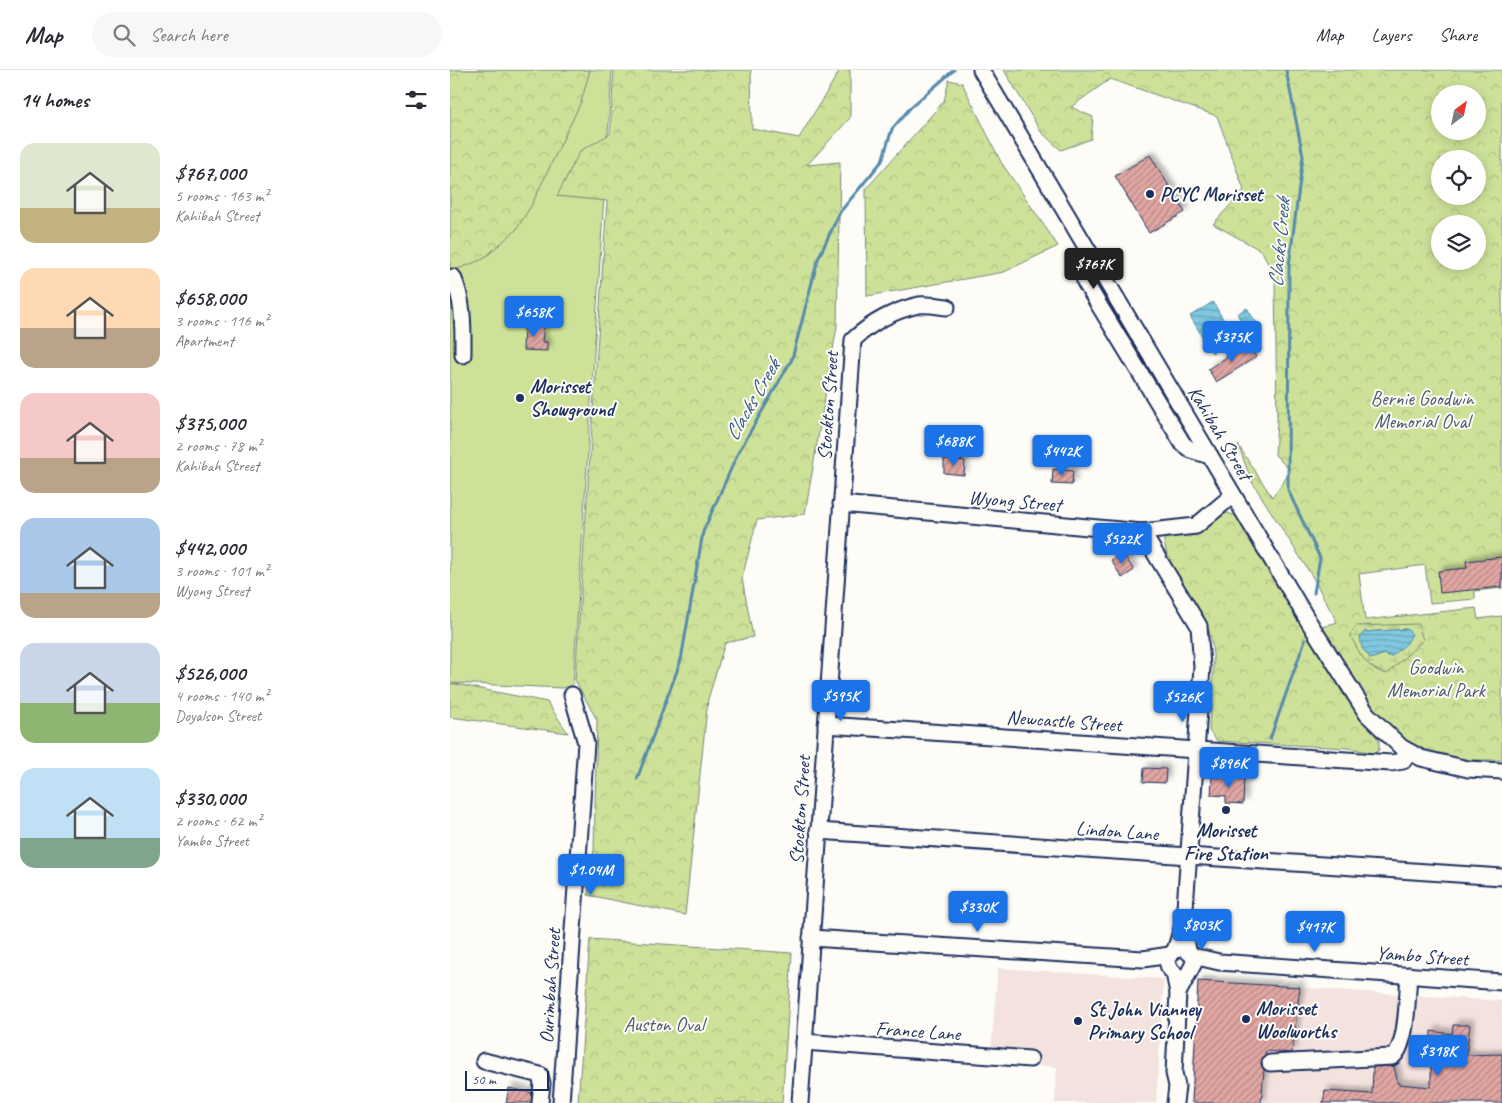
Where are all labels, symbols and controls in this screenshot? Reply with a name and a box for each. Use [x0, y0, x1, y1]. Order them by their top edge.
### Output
search box [92, 12, 442, 57]
text: Map [25, 20, 62, 50]
icon: search [110, 21, 138, 49]
text: Search here [150, 23, 228, 47]
text: Map [1316, 24, 1344, 46]
text: Layers [1372, 24, 1411, 46]
text: Share [1439, 24, 1477, 46]
north arrow [1431, 85, 1486, 140]
map controls [1431, 85, 1486, 270]
icon: filters [402, 86, 430, 114]
text: 14 homes [20, 87, 89, 113]
button: locate [1431, 150, 1486, 205]
text: $767,000 [175, 160, 246, 186]
icon: home [60, 163, 120, 223]
place label: PCYC Morisset [1160, 182, 1265, 207]
text: 5 rooms · 163 m² [175, 186, 269, 206]
marker: PCYC Morisset [1144, 188, 1156, 200]
water label: Clacks Creek [1262, 193, 1296, 288]
text: Kahibah Street [175, 206, 259, 226]
button: layers [1431, 215, 1486, 270]
pin: $767K [1059, 248, 1129, 290]
text: $767K [1075, 254, 1113, 274]
text: $658,000 [175, 285, 245, 311]
icon: home [60, 288, 120, 348]
pin: $658K [499, 296, 569, 338]
text: $658K [515, 302, 553, 322]
text: 3 rooms · 116 m² [175, 311, 269, 331]
pin: $375K [1197, 320, 1267, 363]
text: $375K [1214, 327, 1250, 347]
text: Apartment [175, 331, 234, 351]
street label: Stockton Street [812, 348, 844, 461]
water label: Clacks Creek [719, 351, 788, 445]
place label: Morisset Showground [530, 374, 618, 422]
street label: Kahibah Street [1182, 381, 1260, 487]
park label: Bernie Goodwin Memorial Oval [1371, 386, 1474, 434]
marker: Morisset Showground [514, 392, 526, 404]
text: $375,000 [175, 410, 245, 436]
icon: home [60, 413, 120, 473]
pin: $688K [919, 424, 989, 467]
text: $688K [935, 431, 973, 451]
pin: $442K [1027, 434, 1097, 477]
text: 2 rooms · 78 m² [175, 436, 261, 456]
text: $442K [1044, 441, 1080, 461]
text: Kahibah Street [175, 456, 259, 476]
street label: Wyong Street [968, 485, 1066, 518]
pin: $522K [1087, 522, 1157, 565]
text: $522K [1104, 529, 1140, 549]
text: $442,000 [175, 535, 245, 561]
icon: home [60, 538, 120, 598]
text: 3 rooms · 101 m² [175, 561, 269, 581]
text: Wyong Street [175, 581, 249, 601]
park label: Goodwin Memorial Park [1387, 655, 1487, 703]
text: $526,000 [175, 660, 245, 686]
icon: home [60, 663, 120, 723]
pin: $595K [806, 680, 876, 722]
pin: $526K [1148, 680, 1218, 723]
text: 4 rooms · 140 m² [175, 686, 269, 706]
text: $595K [823, 686, 859, 706]
text: $526K [1164, 687, 1202, 707]
street label: Newcastle Street [1006, 705, 1125, 738]
text: Doyalson Street [175, 706, 261, 726]
pin: $896K [1194, 746, 1264, 789]
street label: Stockton Street [784, 752, 816, 865]
text: $896K [1210, 753, 1248, 773]
text: $330,000 [175, 785, 245, 811]
icon: home [60, 788, 120, 848]
marker: Morisset Fire Station [1220, 804, 1232, 816]
text: 2 rooms · 62 m² [175, 811, 261, 831]
street label: Lindon Lane [1075, 816, 1160, 846]
place label: Morisset Fire Station [1184, 818, 1269, 866]
text: Yambo Street [175, 831, 249, 851]
pin: $1.04M [550, 854, 632, 896]
text: $1.04M [569, 860, 613, 880]
pin: $330K [943, 890, 1013, 933]
text: $330K [960, 897, 996, 917]
pin: $803K [1167, 908, 1237, 951]
pin: $417K [1280, 910, 1350, 953]
text: $803K [1184, 915, 1220, 935]
text: $417K [1297, 917, 1333, 937]
street label: Ourimbah Street [534, 926, 567, 1044]
street label: Yambo Street [1375, 940, 1471, 972]
place label: Morisset Woolworths [1256, 996, 1338, 1044]
place label: St John Vianney Primary School [1088, 997, 1203, 1045]
park label: Auston Oval [624, 1012, 708, 1037]
marker: Morisset Woolworths [1240, 1013, 1252, 1025]
marker: St John Vianney Primary School [1072, 1015, 1084, 1027]
street label: France Lane [875, 1016, 963, 1047]
pin: $318K [1403, 1034, 1473, 1077]
text: $318K [1420, 1041, 1456, 1061]
scale bar [465, 1068, 549, 1091]
text: 50 m [472, 1071, 496, 1088]

